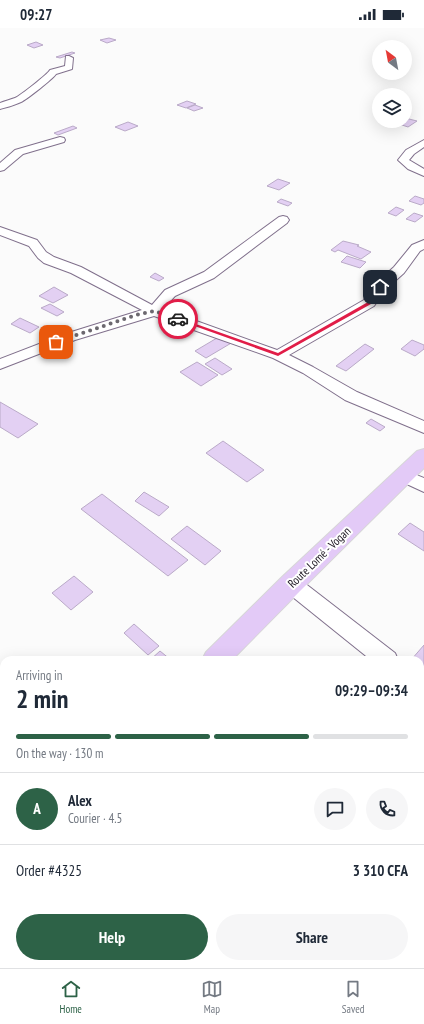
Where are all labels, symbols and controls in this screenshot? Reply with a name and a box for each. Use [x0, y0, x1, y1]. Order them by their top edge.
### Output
text: 09:27 [20, 5, 52, 24]
north arrow [372, 40, 412, 80]
map controls [372, 40, 412, 128]
button: layers [372, 88, 412, 128]
pin [363, 270, 397, 304]
icon: home [369, 276, 391, 298]
courier [158, 299, 198, 339]
icon: car [167, 308, 189, 330]
pin [39, 325, 73, 359]
icon: bag [45, 331, 67, 353]
street label: Route Lomé - Vogan [284, 523, 354, 591]
text: Arriving in [16, 667, 63, 684]
text: 09:29–09:34 [335, 681, 408, 700]
text: 2 min [16, 682, 69, 715]
text: On the way · 130 m [16, 745, 103, 762]
button: chat [314, 788, 356, 830]
button: phone [366, 788, 408, 830]
text: Alex [68, 791, 92, 810]
text: A [33, 799, 41, 818]
text: Courier · 4.5 [68, 810, 122, 827]
text: Order #4325 [16, 861, 82, 880]
text: 3 310 CFA [353, 861, 408, 880]
button: Help [16, 914, 208, 960]
button: Share [216, 914, 408, 960]
tab: Home [59, 978, 82, 1016]
tab: Map [201, 978, 223, 1016]
tab: Saved [342, 978, 365, 1016]

